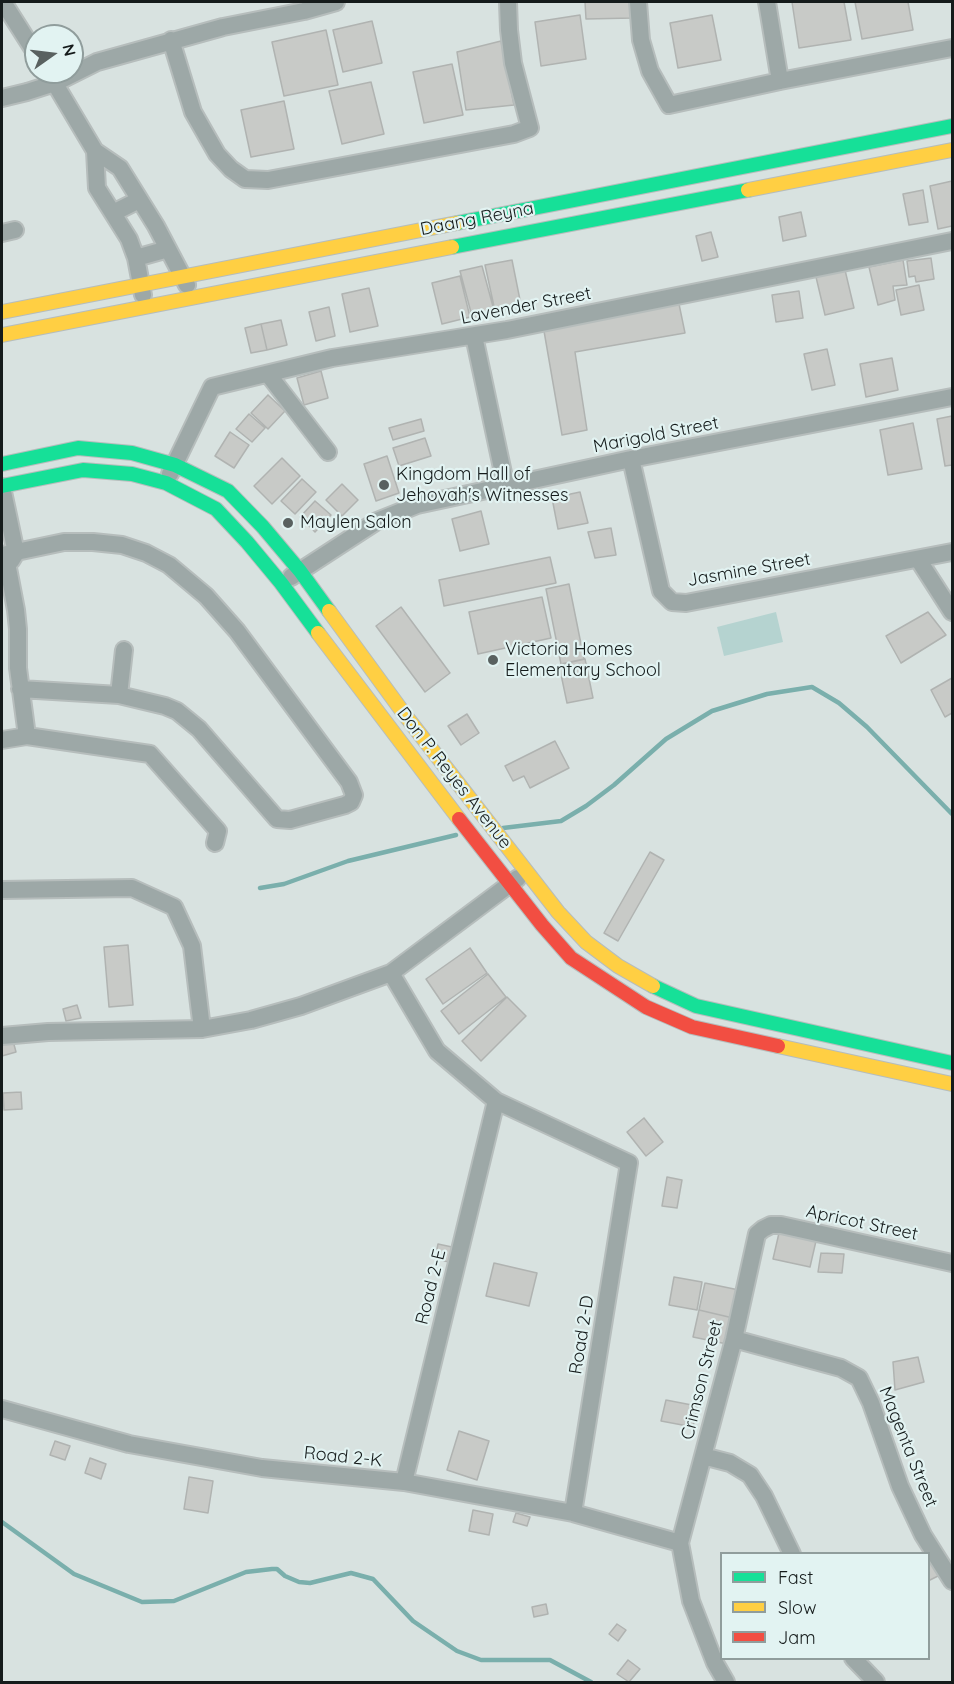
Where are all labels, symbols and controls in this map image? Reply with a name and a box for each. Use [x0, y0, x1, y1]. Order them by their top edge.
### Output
north arrow [24, 24, 84, 84]
text: N [58, 42, 81, 58]
street label: Daang Reyna [418, 197, 536, 241]
street label: Lavender Street [459, 283, 593, 329]
street label: Marigold Street [591, 412, 721, 458]
place label: Kingdom Hall of Jehovah's Witnesses [396, 464, 568, 506]
marker: Kingdom Hall of Jehovah's Witnesses [377, 478, 391, 492]
place label: Maylen Salon [300, 512, 412, 534]
marker: Maylen Salon [281, 516, 295, 530]
street label: Jasmine Street [686, 549, 812, 591]
place label: Victoria Homes Elementary School [505, 639, 661, 682]
marker: Victoria Homes Elementary School [486, 653, 500, 667]
street label: Don P. Reyes Avenue [392, 703, 516, 853]
street label: Apricot Street [804, 1201, 920, 1245]
street label: Road 2-E [411, 1247, 451, 1327]
street label: Road 2-D [565, 1294, 599, 1376]
street label: Crimson Street [677, 1318, 727, 1442]
street label: Magenta Street [874, 1383, 942, 1511]
street label: Road 2-K [303, 1442, 383, 1472]
legend [720, 1552, 930, 1660]
text: Fast [778, 1566, 813, 1589]
text: Slow [778, 1596, 816, 1619]
text: Jam [778, 1626, 816, 1649]

